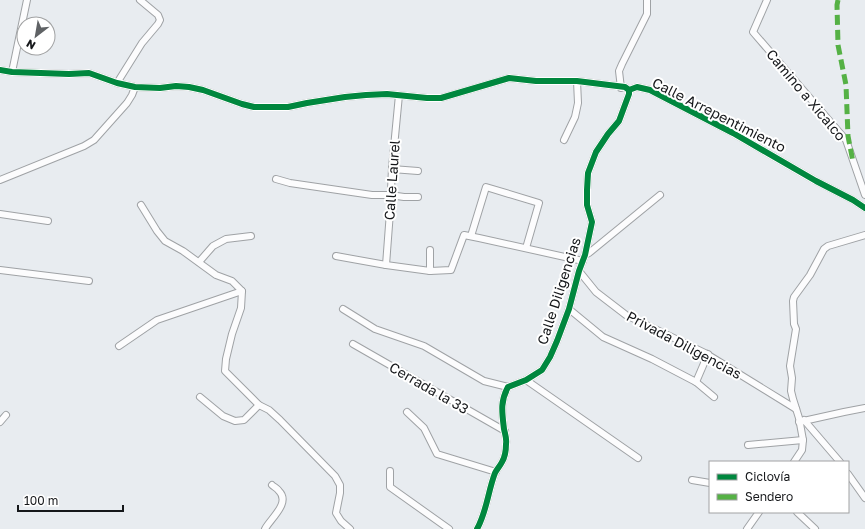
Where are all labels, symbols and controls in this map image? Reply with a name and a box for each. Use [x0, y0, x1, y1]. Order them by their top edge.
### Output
north arrow [16, 16, 56, 56]
text: N [24, 37, 38, 53]
street label: Camino a Xicalco [763, 45, 850, 144]
street label: Calle Arrepentimiento [650, 74, 789, 156]
street label: Calle Laurel [380, 139, 403, 221]
street label: Calle Diligencias [533, 235, 584, 347]
street label: Privada Diligencias [624, 307, 745, 382]
street label: Cerrada la 33 [387, 358, 472, 417]
legend [709, 461, 849, 513]
text: Ciclovía [745, 469, 790, 484]
scale bar [18, 487, 123, 513]
text: Sendero [745, 489, 793, 504]
text: 100 m [24, 493, 58, 508]

